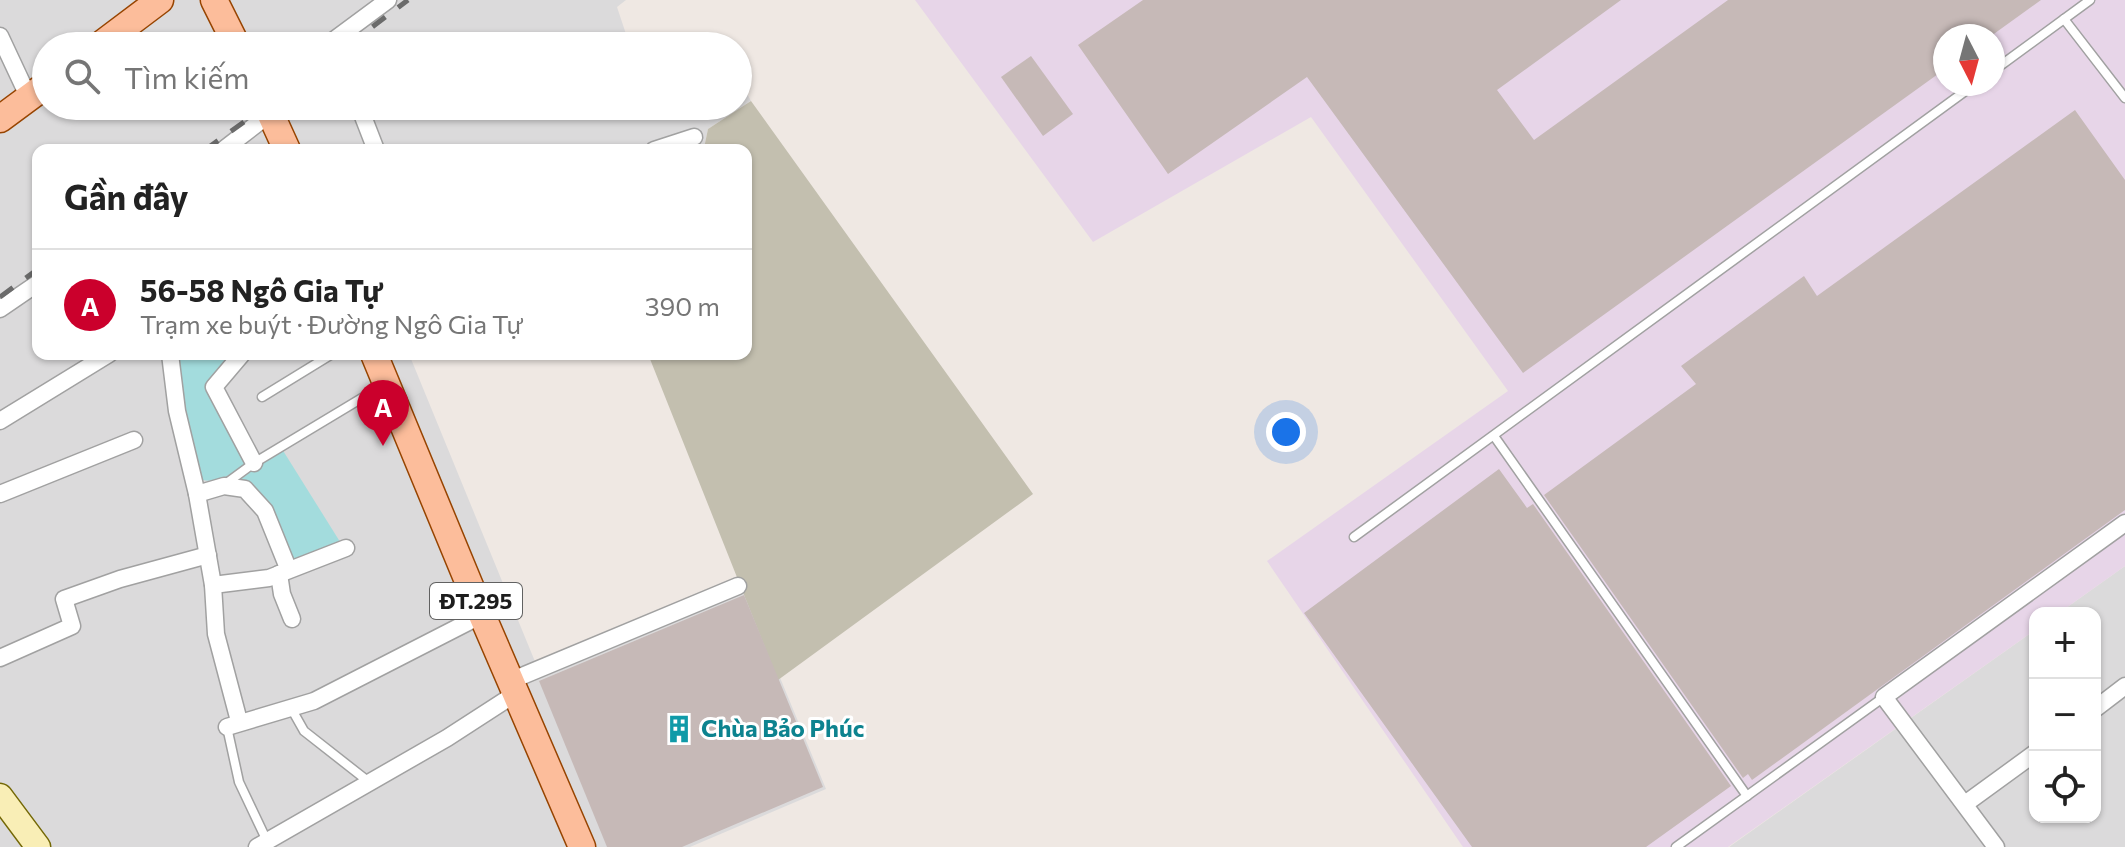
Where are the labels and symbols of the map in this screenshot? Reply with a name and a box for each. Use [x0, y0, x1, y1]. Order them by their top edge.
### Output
north arrow [1933, 24, 2005, 96]
pin: A [357, 380, 409, 446]
your location [1266, 412, 1306, 452]
road number: ĐT.295 [430, 583, 522, 619]
place label: Chùa Bảo Phúc [701, 713, 864, 742]
building icon: Chùa Bảo Phúc [664, 714, 694, 744]

